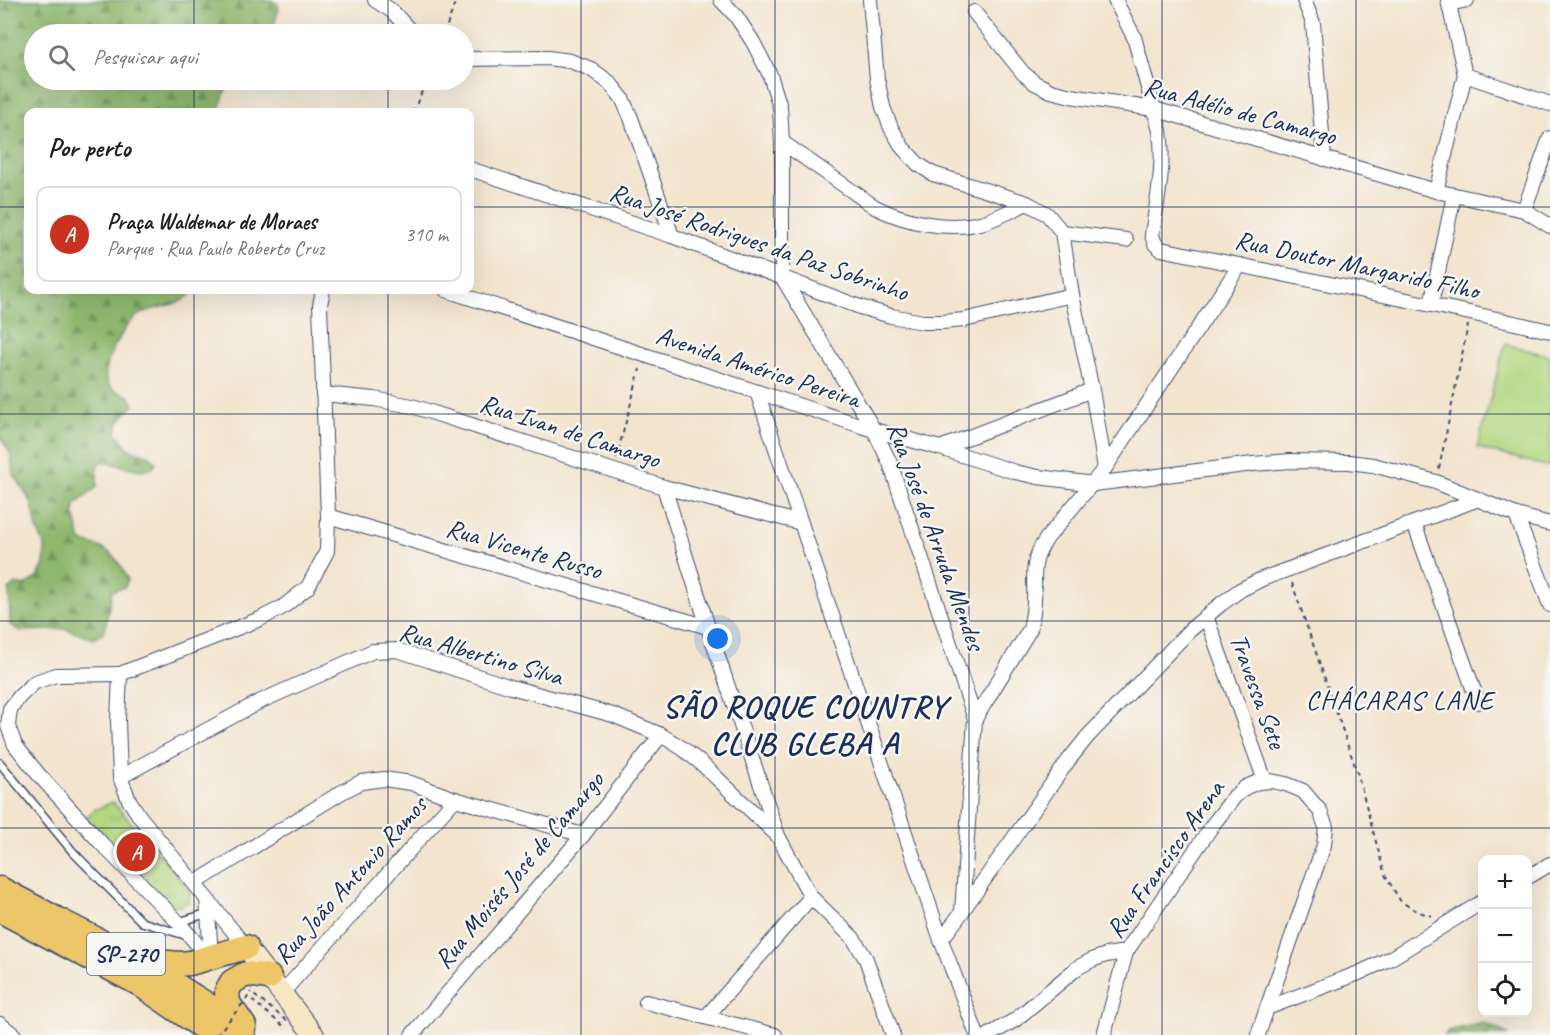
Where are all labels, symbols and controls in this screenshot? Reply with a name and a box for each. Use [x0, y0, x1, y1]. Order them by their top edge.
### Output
search box [24, 24, 474, 90]
icon: search [45, 41, 78, 74]
text: Pesquisar aqui [93, 43, 198, 71]
street label: Rua Adélio de Camargo [1140, 70, 1341, 153]
text: Por perto [48, 131, 130, 164]
street label: Rua José Rodrigues da Paz Sobrinho [605, 175, 914, 309]
text: Praça Waldemar de Moraes [107, 208, 317, 236]
text: A [64, 222, 75, 247]
text: 310 m [405, 222, 448, 247]
street label: Rua Doutor Margarido Filho [1232, 223, 1485, 308]
text: Parque · Rua Paulo Roberto Cruz [107, 236, 324, 261]
street label: Avenida Américo Pereira [652, 319, 866, 416]
street label: Rua Ivan de Camargo [476, 386, 666, 476]
street label: Rua José de Arruda Mendes [879, 417, 993, 656]
street label: Rua Vicente Russo [443, 511, 607, 587]
street label: Rua Albertino Silva [395, 615, 568, 694]
your location [703, 624, 732, 653]
street label: Travessa Sete [1222, 629, 1295, 754]
district label: CHÁCARAS LANE [1306, 683, 1496, 717]
district label: SÃO ROQUE COUNTRY CLUB GLEBA A [663, 686, 953, 764]
street label: Rua Moisés José de Camargo [427, 763, 612, 975]
street label: Rua Francisco Arena [1098, 772, 1233, 944]
street label: Rua João Antonio Ramos [266, 788, 435, 971]
pin: A [116, 830, 156, 874]
map controls [1478, 855, 1532, 1017]
button: + [1478, 855, 1532, 909]
button: − [1478, 909, 1532, 963]
road number: SP-270 [87, 933, 165, 975]
button: locate [1478, 963, 1532, 1017]

